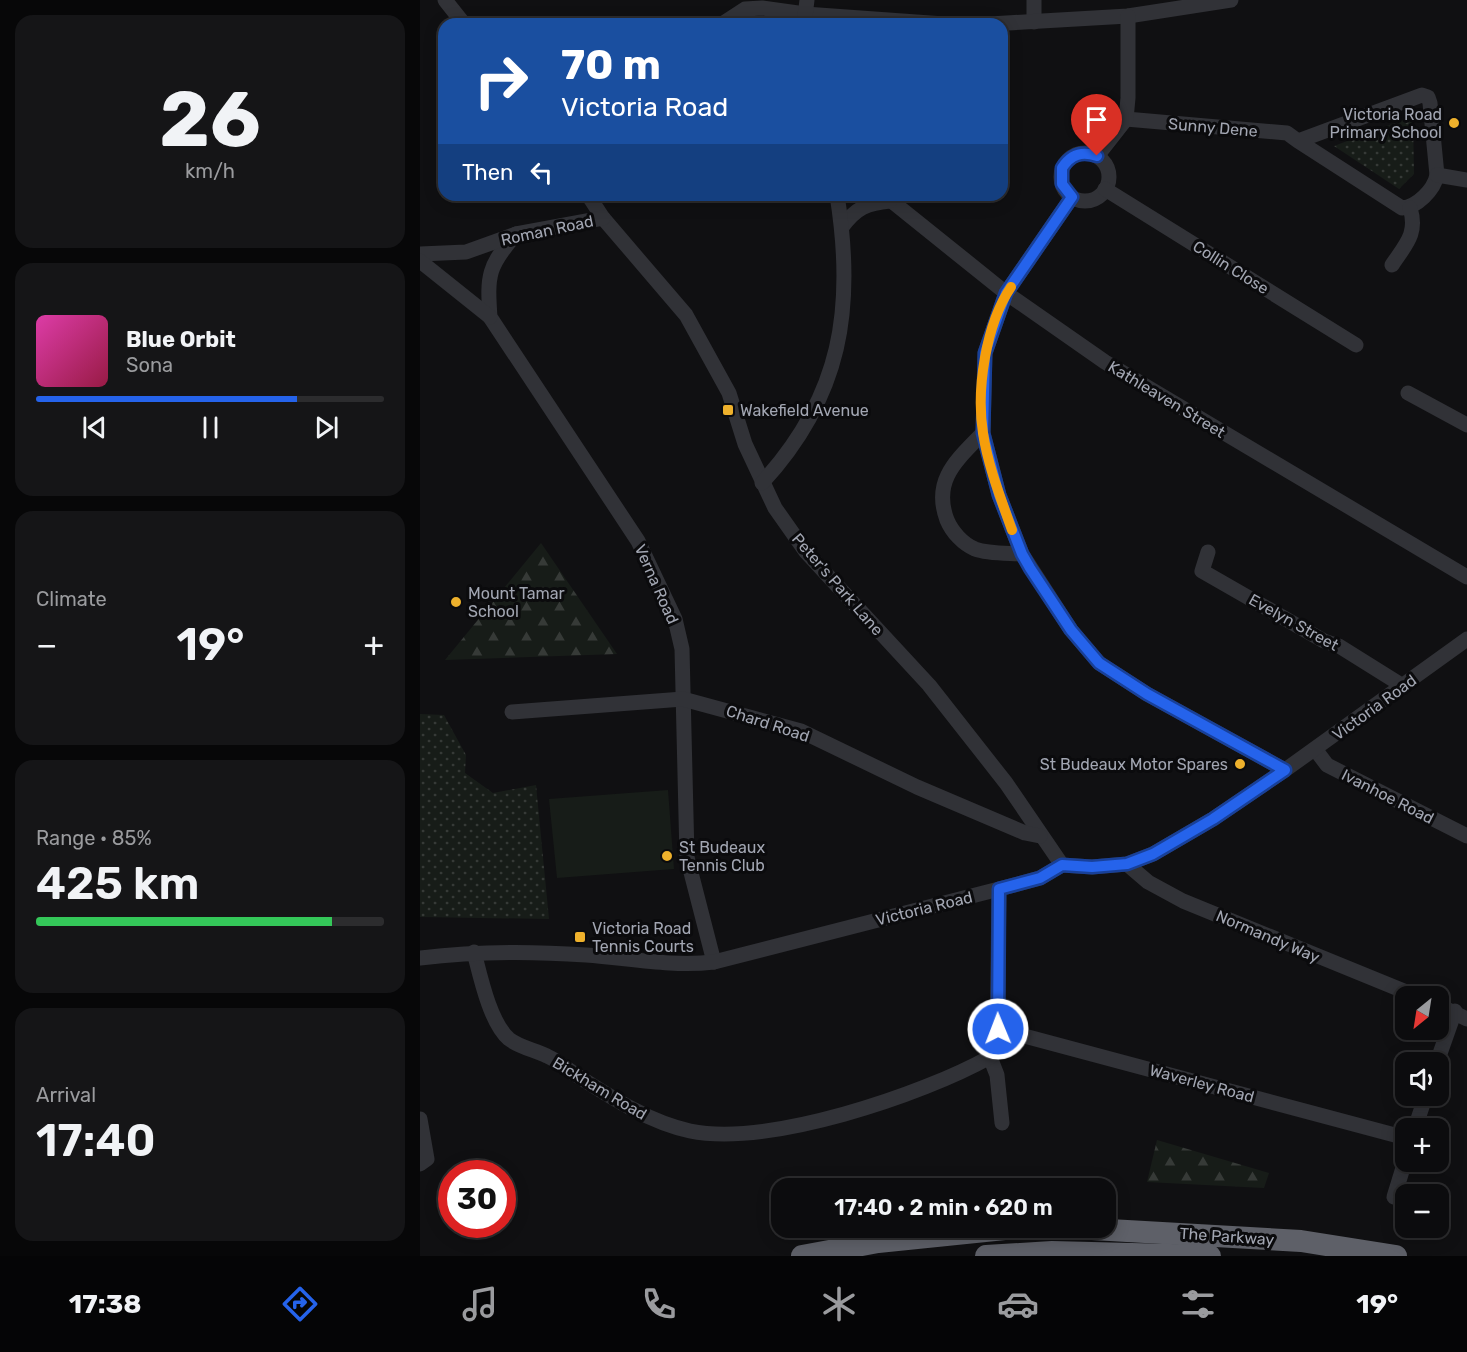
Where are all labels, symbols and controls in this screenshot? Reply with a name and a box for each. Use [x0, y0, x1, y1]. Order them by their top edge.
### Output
text: 70 m [561, 40, 661, 90]
icon: right [462, 42, 540, 120]
text: 26 [159, 73, 261, 166]
text: Victoria Road [561, 91, 728, 123]
pin [1071, 94, 1122, 156]
icon: arrive [1080, 103, 1113, 136]
place label: Victoria Road Primary School [1330, 105, 1442, 142]
street label: Sunny Dene [1167, 114, 1258, 141]
marker: Victoria Road Primary School [1447, 116, 1461, 130]
icon: left [525, 156, 558, 189]
text: km/h [185, 159, 235, 183]
text: Then [462, 159, 513, 186]
street label: Roman Road [499, 211, 595, 250]
street label: Collin Close [1189, 237, 1272, 298]
text: Blue Orbit [126, 326, 236, 353]
text: Sona [126, 353, 173, 377]
street label: Kathleaven Street [1105, 357, 1229, 442]
place label: Wakefield Avenue [740, 401, 869, 420]
marker: Wakefield Avenue [721, 403, 735, 417]
icon: previous [78, 411, 111, 444]
icon: pause [194, 411, 227, 444]
icon: next [310, 411, 343, 444]
street label: Peter's Park Lane [788, 529, 887, 639]
street label: Verna Road [631, 541, 683, 627]
place label: Mount Tamar School [468, 584, 565, 621]
text: Climate [36, 587, 107, 611]
street label: Evelyn Street [1246, 590, 1342, 655]
marker: Mount Tamar School [449, 595, 463, 609]
text: 19° [176, 618, 244, 671]
text: − [36, 625, 57, 664]
text: + [363, 625, 384, 664]
street label: Victoria Road [1329, 671, 1420, 744]
street label: Chard Road [724, 701, 812, 746]
place label: St Budeaux Motor Spares [1040, 755, 1228, 774]
marker: St Budeaux Motor Spares [1233, 757, 1247, 771]
street label: Ivanhoe Road [1338, 765, 1437, 828]
text: Range · 85% [36, 826, 152, 850]
place label: St Budeaux Tennis Club [679, 838, 765, 875]
marker: St Budeaux Tennis Club [660, 849, 674, 863]
text: 425 km [36, 857, 199, 910]
street label: Victoria Road [874, 887, 975, 930]
street label: Normandy Way [1213, 906, 1323, 967]
place label: Victoria Road Tennis Courts [592, 919, 694, 956]
marker: Victoria Road Tennis Courts [573, 930, 587, 944]
north arrow [1395, 986, 1449, 1040]
map controls [1395, 986, 1449, 1238]
position arrow [966, 997, 1030, 1061]
button: sound [1395, 1052, 1449, 1106]
street label: Bickham Road [549, 1053, 650, 1124]
street label: Waverley Road [1147, 1060, 1256, 1107]
text: Arrival [36, 1083, 96, 1107]
text: 17:40 [36, 1114, 155, 1167]
button: + [1395, 1118, 1449, 1172]
speed limit sign: 30 [438, 1160, 516, 1238]
button: − [1395, 1184, 1449, 1238]
text: 17:40 · 2 min · 620 m [834, 1194, 1053, 1221]
street label: The Parkway [1179, 1224, 1275, 1249]
icon: directions [279, 1283, 321, 1325]
icon: music [459, 1283, 501, 1325]
icon: phone [638, 1283, 680, 1325]
icon: climate [818, 1283, 860, 1325]
icon: car [997, 1283, 1039, 1325]
icon: filters [1177, 1283, 1219, 1325]
text: 17:38 [69, 1288, 142, 1320]
text: 19° [1356, 1288, 1398, 1320]

